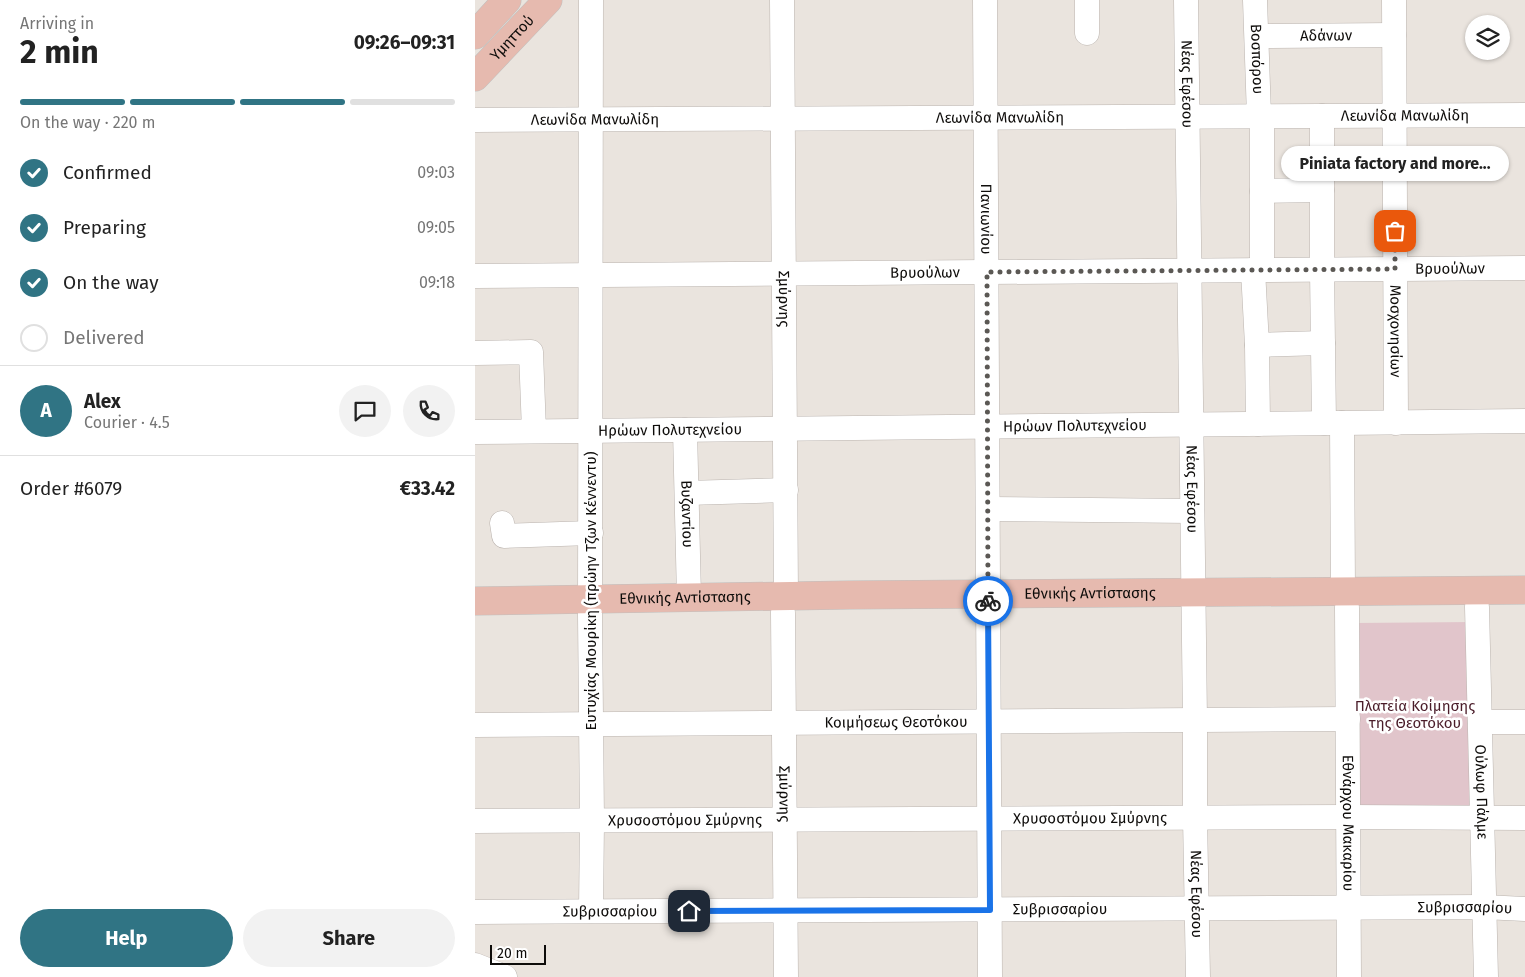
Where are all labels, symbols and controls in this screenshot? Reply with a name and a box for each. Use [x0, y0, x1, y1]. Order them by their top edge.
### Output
street label: Υμηττού [486, 11, 538, 64]
text: Arriving in [20, 14, 94, 33]
map controls [1465, 15, 1510, 60]
button: layers [1465, 15, 1510, 60]
street label: Βοσπόρου [1247, 24, 1267, 94]
street label: Αδάνων [1300, 26, 1353, 45]
text: 09:26–09:31 [354, 31, 455, 54]
text: 2 min [20, 33, 99, 71]
street label: Νέας Εφέσου [1177, 40, 1197, 128]
street label: Λεωνίδα Μανωλίδη [1341, 106, 1469, 125]
street label: Λεωνίδα Μανωλίδη [936, 108, 1064, 127]
street label: Λεωνίδα Μανωλίδη [531, 110, 659, 129]
text: On the way · 220 m [20, 113, 155, 132]
callout: Piniata factory and more... [1281, 146, 1509, 181]
text: Piniata factory and more... [1299, 154, 1491, 173]
icon: check [20, 159, 48, 187]
text: Confirmed [63, 161, 152, 184]
text: 09:03 [417, 163, 455, 182]
street label: Πανιωνίου [977, 183, 995, 255]
pin [1374, 210, 1416, 252]
icon: check [20, 214, 48, 242]
text: Preparing [63, 216, 146, 239]
icon: bag [1381, 217, 1409, 245]
text: 09:05 [417, 218, 455, 237]
street label: Βρυούλων [1415, 259, 1486, 278]
street label: Βρυούλων [890, 263, 961, 282]
icon: check [20, 269, 48, 297]
text: On the way [63, 271, 159, 294]
street label: Σμύρνης [775, 271, 793, 327]
text: 09:18 [419, 273, 455, 292]
street label: Μοσχονησίων [1386, 285, 1405, 378]
text: Delivered [63, 326, 145, 349]
button: chat [339, 385, 391, 437]
button: phone [403, 385, 455, 437]
text: Alex [84, 390, 121, 413]
text: A [40, 399, 52, 422]
text: Courier · 4.5 [84, 413, 170, 432]
street label: Ηρώων Πολυτεχνείου [1003, 416, 1147, 435]
street label: Ηρώων Πολυτεχνείου [598, 420, 742, 440]
street label: Νέας Εφέσου [1183, 445, 1202, 533]
street label: Ευτυχίας Μουρίκη (πρώην Τζων Κέννεντυ) [582, 451, 600, 731]
text: Order #6079 [20, 477, 122, 500]
text: €33.42 [400, 477, 455, 500]
street label: Βυζαντίου [677, 480, 697, 548]
courier [963, 576, 1013, 626]
street label: Εθνικής Αντίστασης [1024, 584, 1156, 603]
icon: bike [974, 587, 1002, 615]
street label: Εθνικής Αντίστασης [619, 588, 751, 608]
park label: Πλατεία Κοίμησης της Θεοτόκου [1355, 697, 1475, 732]
street label: Κοιμήσεως Θεοτόκου [824, 713, 968, 732]
street label: Ούλωφ Πάλμε [1471, 744, 1492, 840]
street label: Εθνάρχου Μακαρίου [1339, 755, 1358, 891]
street label: Σμύρνης [775, 766, 794, 822]
street label: Χρυσοστόμου Σμύρνης [1013, 809, 1167, 828]
street label: Χρυσοστόμου Σμύρνης [608, 811, 762, 829]
street label: Νέας Εφέσου [1187, 850, 1206, 938]
pin [668, 890, 710, 932]
icon: home [675, 897, 703, 925]
street label: Συβρισσαρίου [1418, 898, 1513, 917]
street label: Συβρισσαρίου [1013, 900, 1107, 918]
street label: Συβρισσαρίου [563, 902, 657, 921]
button: Help [20, 909, 233, 967]
button: Share [243, 909, 455, 967]
scale bar [490, 942, 546, 965]
text: 20 m [497, 945, 527, 962]

